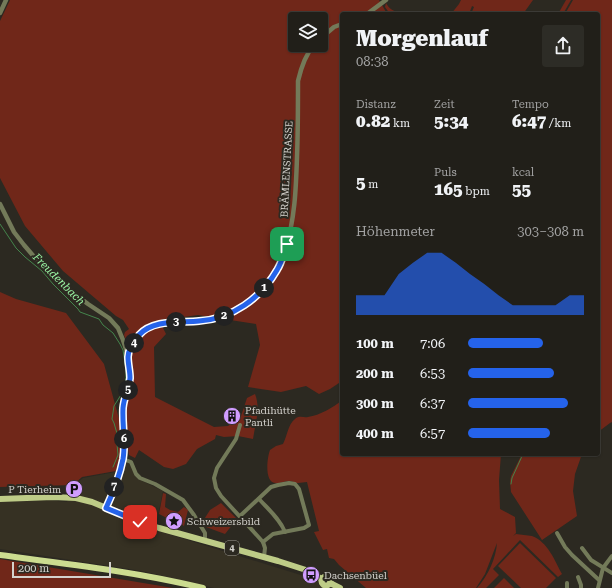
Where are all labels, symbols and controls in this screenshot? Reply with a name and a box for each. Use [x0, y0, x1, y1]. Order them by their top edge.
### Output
map controls [288, 12, 328, 52]
button: layers [288, 12, 328, 52]
button: share [542, 25, 584, 67]
text: Morgenlauf [356, 26, 488, 51]
text: 08:38 [356, 54, 388, 69]
text: Distanz [356, 98, 396, 111]
text: Zeit [434, 98, 455, 111]
text: Tempo [512, 98, 549, 111]
text: 0.82 [356, 111, 390, 131]
text: 5:34 [434, 111, 468, 131]
text: 6:47 [512, 111, 546, 131]
text: km [390, 117, 410, 130]
text: /km [546, 117, 571, 130]
street label: BRÄMLENSTRASSE [278, 121, 295, 218]
text: Puls [434, 166, 457, 179]
text: kcal [512, 166, 534, 179]
text: 5 [356, 172, 366, 192]
text: m [366, 178, 378, 191]
text: 165 [434, 179, 463, 199]
text: 55 [512, 179, 531, 199]
text: bpm [463, 185, 490, 198]
text: Höhenmeter [356, 224, 435, 239]
text: 303–308 m [517, 224, 584, 239]
pin [270, 227, 304, 261]
icon: arrive [276, 233, 298, 255]
water label: Freudenbach [29, 250, 88, 308]
pin: 1 [254, 278, 274, 298]
text: 1 [261, 281, 267, 294]
pin: 2 [214, 306, 234, 326]
text: 2 [221, 309, 227, 322]
pin: 3 [166, 312, 186, 332]
text: 3 [173, 315, 179, 328]
pin: 4 [124, 333, 144, 353]
text: 4 [131, 336, 137, 349]
text: 100 m [356, 336, 394, 351]
text: 7:06 [420, 336, 445, 351]
text: 200 m [356, 366, 394, 381]
text: 6:53 [420, 366, 445, 381]
pin: 5 [118, 380, 138, 400]
text: 5 [125, 383, 131, 396]
text: 300 m [356, 396, 394, 411]
text: 6:37 [420, 396, 445, 411]
place label: Pfadihütte Pantli [245, 405, 296, 428]
building icon: Pfadihütte Pantli [222, 406, 242, 426]
text: 400 m [356, 426, 394, 441]
text: 6:57 [420, 426, 445, 441]
pin: 6 [114, 429, 134, 449]
text: 6 [121, 432, 127, 445]
pin: 7 [104, 477, 124, 497]
parking icon: P Tierheim [64, 479, 84, 499]
text: 7 [111, 480, 117, 493]
place label: P Tierheim [8, 484, 61, 495]
pin [123, 505, 157, 539]
icon: check [129, 511, 151, 533]
place icon: Schweizersbild [164, 511, 184, 531]
place label: Schweizersbild [187, 516, 261, 527]
road number: 4 [225, 541, 239, 555]
scale bar [12, 560, 111, 579]
text: 200 m [18, 562, 49, 575]
bus stop icon: Dachsenbüel [301, 565, 321, 585]
place label: Dachsenbüel [324, 570, 387, 581]

